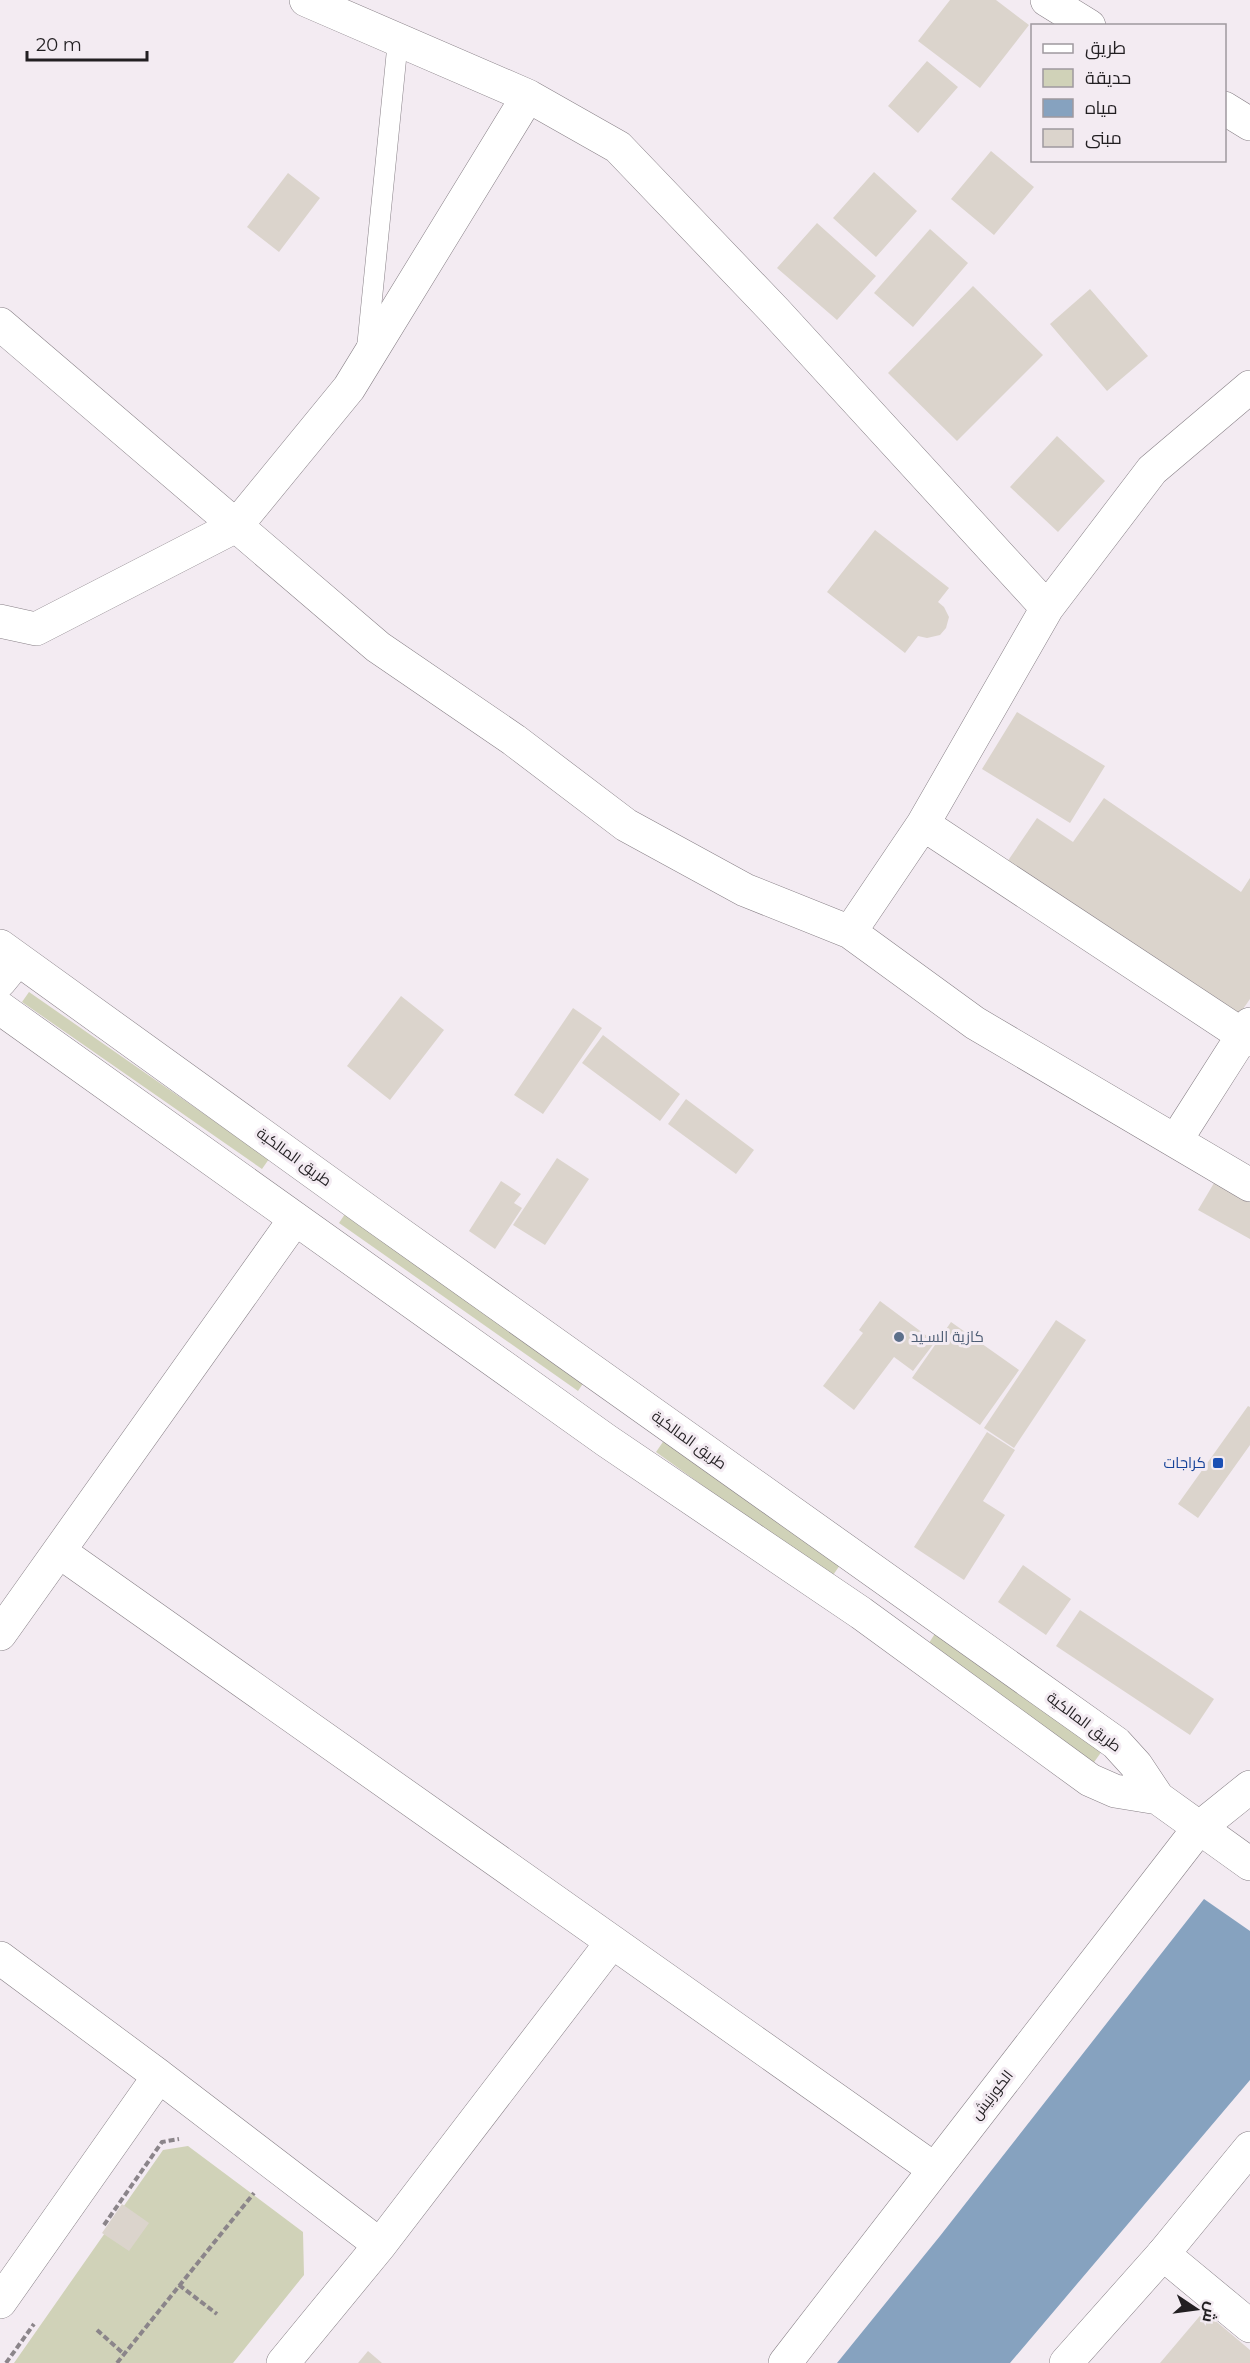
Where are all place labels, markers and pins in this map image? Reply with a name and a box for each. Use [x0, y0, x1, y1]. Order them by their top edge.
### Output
place label: كازية السـيد [911, 1327, 984, 1346]
marker: كازية السـيد [892, 1330, 906, 1344]
place label: كراجات [1163, 1453, 1206, 1472]
marker: كراجات [1211, 1456, 1225, 1470]

